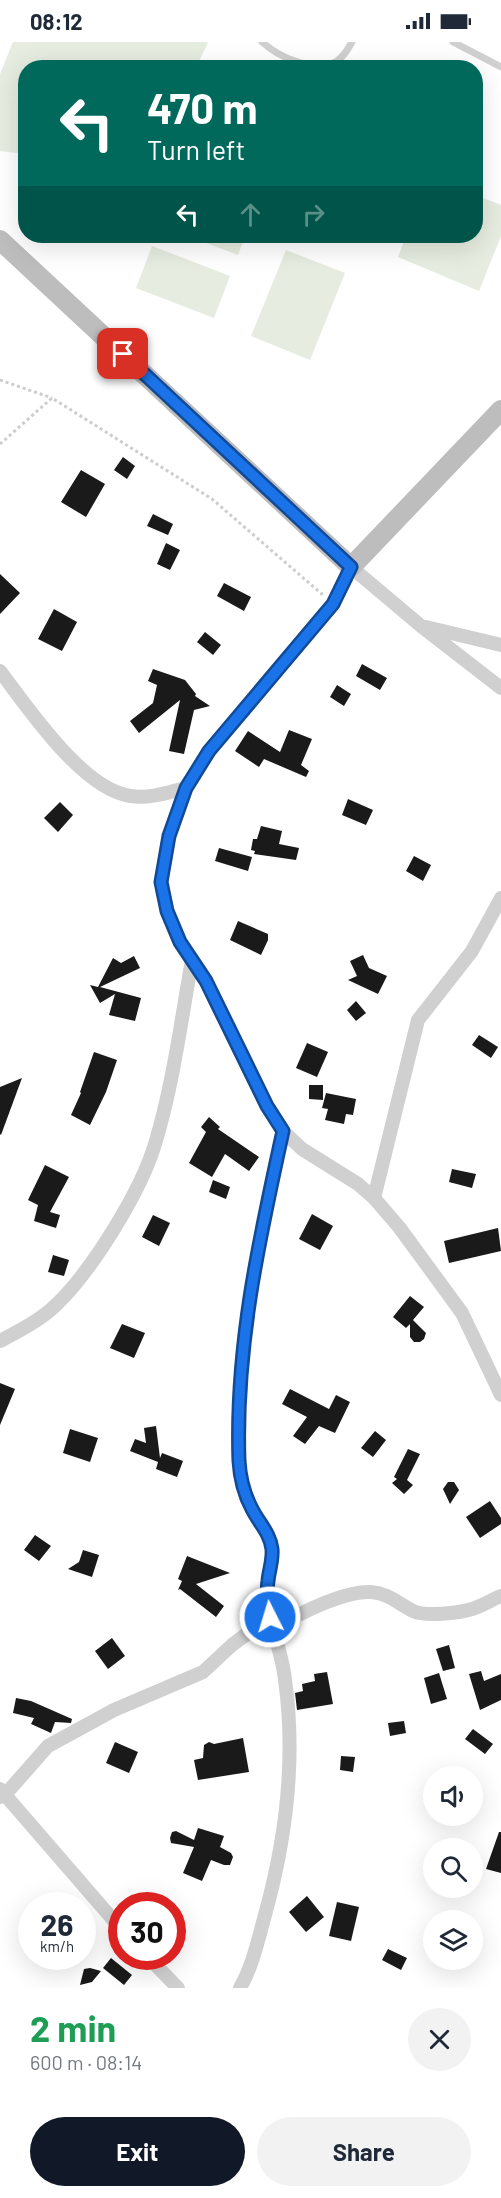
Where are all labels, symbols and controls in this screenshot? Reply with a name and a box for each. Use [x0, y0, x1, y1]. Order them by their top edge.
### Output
text: 08:12 [30, 8, 83, 34]
text: 470 m [147, 82, 258, 132]
icon: left [48, 84, 126, 162]
text: Turn left [147, 133, 245, 165]
icon: left [171, 198, 204, 231]
icon: ahead [234, 198, 267, 231]
icon: right [297, 198, 330, 231]
pin [97, 328, 148, 379]
icon: arrive [106, 337, 139, 370]
position arrow [238, 1585, 302, 1649]
map controls [423, 1766, 483, 1970]
button: sound [423, 1766, 483, 1826]
button: search [423, 1838, 483, 1898]
speed limit sign: 30 [108, 1892, 186, 1970]
text: 26 [41, 1906, 73, 1942]
button: layers [423, 1910, 483, 1970]
text: km/h [40, 1937, 74, 1955]
text: 2 min [30, 2006, 116, 2049]
button: close [408, 2008, 471, 2071]
text: 600 m · 08:14 [30, 2050, 142, 2074]
button: Exit [30, 2117, 245, 2186]
button: Share [257, 2117, 471, 2186]

